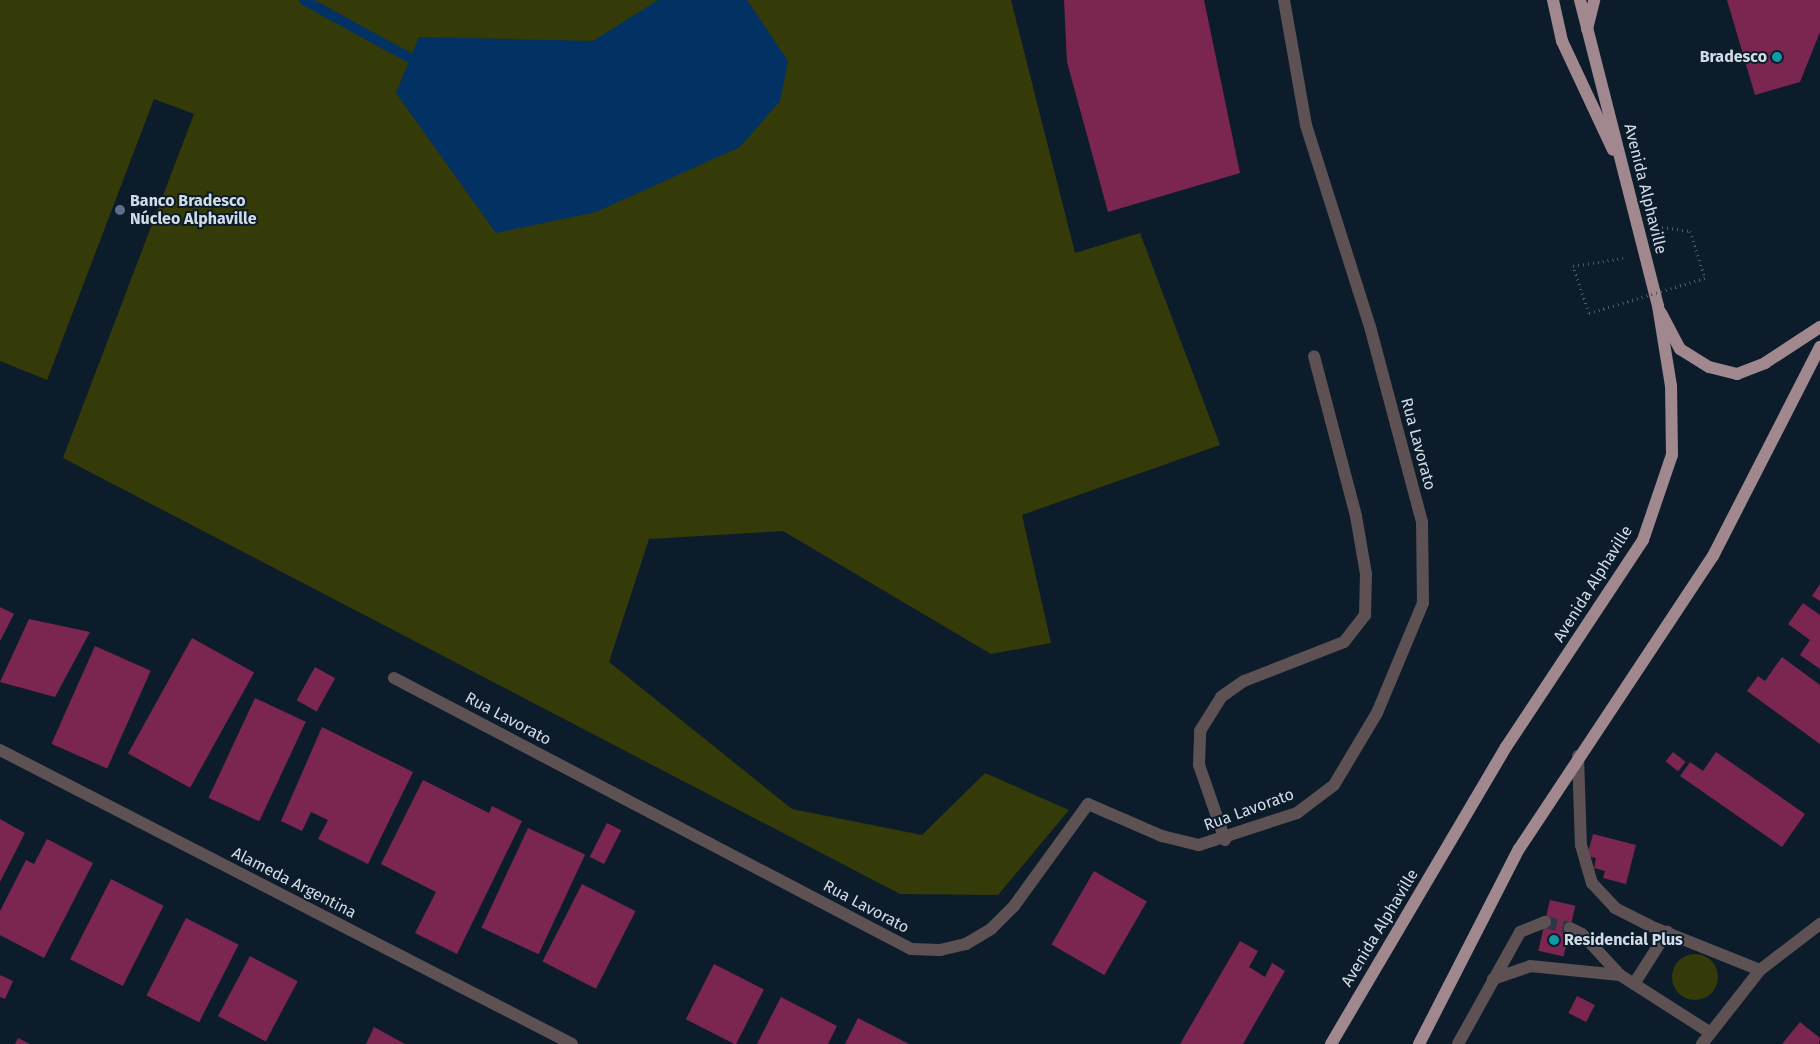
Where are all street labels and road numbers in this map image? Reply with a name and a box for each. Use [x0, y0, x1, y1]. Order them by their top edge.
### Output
street label: Avenida Alphaville [1620, 122, 1670, 256]
street label: Rua Lavorato [1396, 396, 1440, 492]
street label: Avenida Alphaville [1549, 522, 1637, 646]
street label: Rua Lavorato [462, 688, 554, 750]
street label: Rua Lavorato [1201, 785, 1297, 835]
street label: Alameda Argentina [229, 843, 359, 923]
street label: Avenida Alphaville [1337, 866, 1423, 990]
street label: Rua Lavorato [820, 876, 912, 938]

